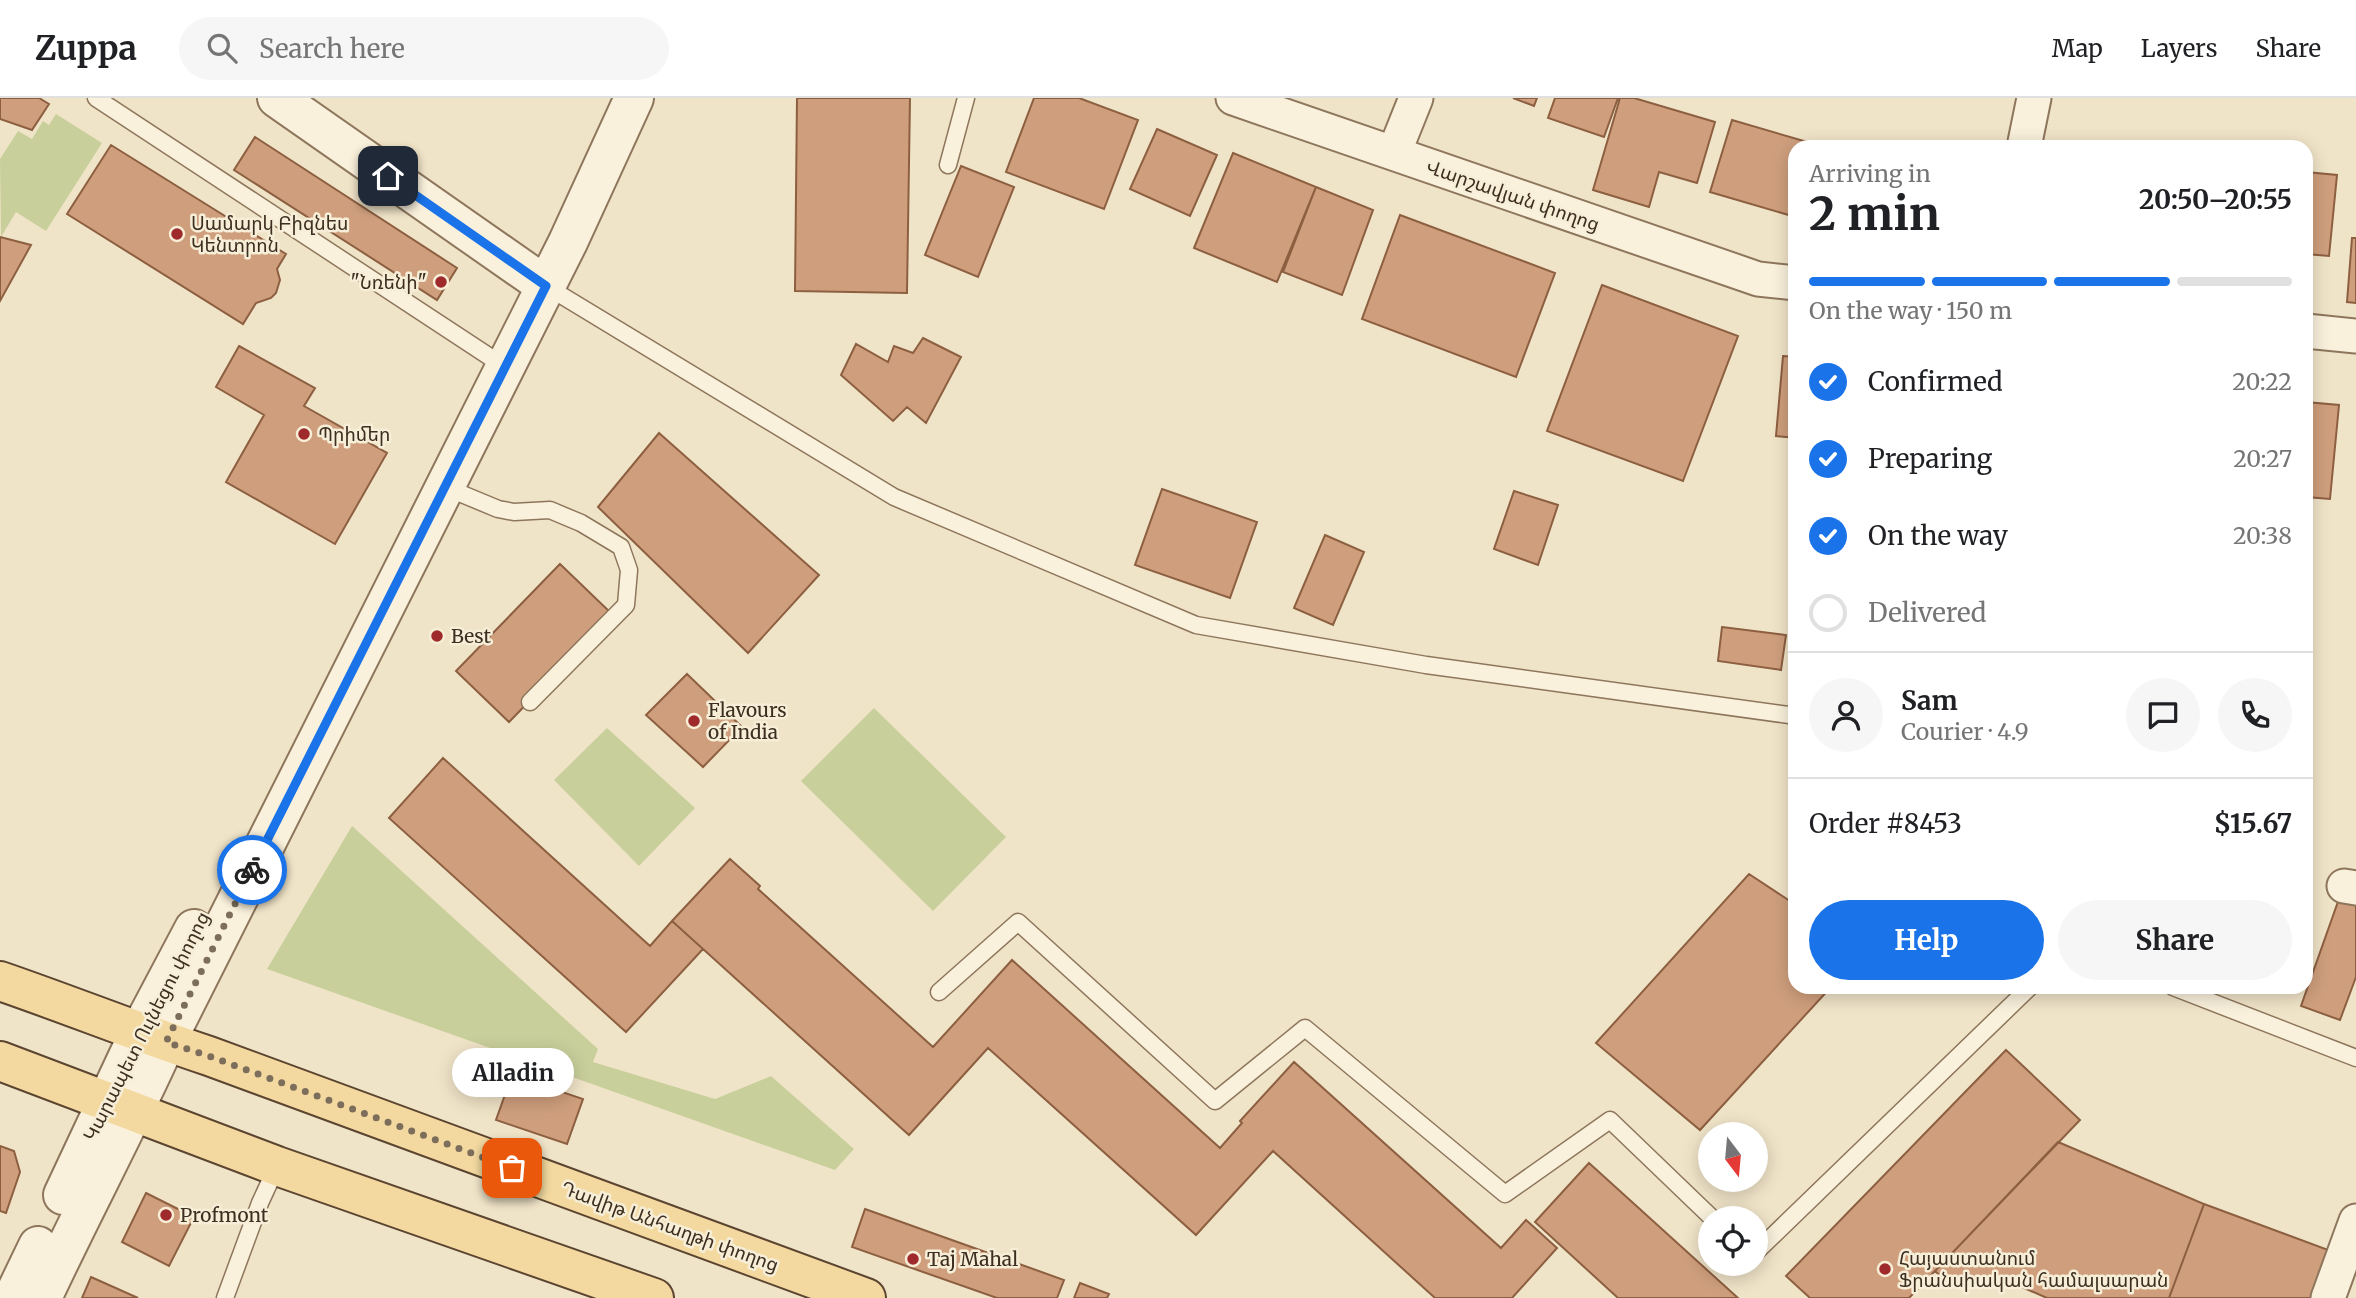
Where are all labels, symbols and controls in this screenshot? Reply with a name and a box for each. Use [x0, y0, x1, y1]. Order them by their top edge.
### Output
search box [179, 17, 669, 80]
text: Zuppa [35, 28, 137, 69]
icon: search [203, 29, 241, 67]
text: Search here [259, 32, 405, 65]
text: Map [2052, 33, 2103, 64]
text: Layers [2141, 33, 2217, 64]
text: Share [2255, 33, 2321, 64]
pin [358, 146, 418, 206]
street label: Վարշավյան փողոց [1423, 154, 1603, 236]
icon: home [369, 157, 407, 195]
text: Arriving in [1809, 159, 1931, 188]
text: 20:50–20:55 [2139, 183, 2292, 216]
text: 2 min [1809, 185, 1940, 243]
place label: Սամարկ Բիզնես Կենտրոն [191, 211, 348, 257]
marker: Սամարկ Բիզնես Կենտրոն [169, 226, 185, 242]
place label: "Նռենի" [350, 270, 427, 294]
marker: "Նռենի" [433, 274, 449, 290]
text: On the way · 150 m [1809, 296, 2012, 325]
icon: check [1809, 363, 1847, 401]
text: Confirmed [1868, 365, 2003, 398]
text: 20:22 [2232, 367, 2292, 396]
place label: Պրիմեր [318, 422, 390, 446]
marker: Պրիմեր [296, 426, 312, 442]
icon: check [1809, 440, 1847, 478]
text: Preparing [1868, 442, 1992, 475]
text: 20:27 [2233, 444, 2292, 473]
icon: check [1809, 517, 1847, 555]
text: On the way [1868, 519, 2008, 552]
text: 20:38 [2233, 521, 2292, 550]
text: Delivered [1868, 596, 1987, 629]
place label: Best [451, 624, 492, 648]
marker: Best [429, 628, 445, 644]
button: person [1809, 678, 1883, 752]
button: chat [2126, 678, 2200, 752]
button: phone [2218, 678, 2292, 752]
text: Sam [1901, 684, 1958, 717]
place label: Flavours of India [708, 698, 787, 744]
marker: Flavours of India [686, 713, 702, 729]
text: Courier · 4.9 [1901, 717, 2029, 746]
text: Order #8453 [1809, 807, 1962, 840]
text: $15.67 [2214, 807, 2292, 840]
courier [217, 835, 287, 905]
icon: bike [233, 851, 271, 889]
button: Help [1809, 900, 2044, 980]
button: Share [2058, 900, 2292, 980]
street label: Կարապետ Ուլնեցու փողոց [78, 907, 214, 1145]
callout: Alladin [451, 1049, 573, 1098]
text: Alladin [472, 1058, 554, 1087]
north arrow [1698, 1122, 1768, 1192]
map controls [1698, 1122, 1768, 1276]
pin [482, 1138, 542, 1198]
icon: bag [493, 1149, 531, 1187]
street label: Դավիթ Անհաղթի փողոց [558, 1175, 782, 1277]
place label: Profmont [180, 1203, 269, 1227]
button: locate [1698, 1206, 1768, 1276]
marker: Profmont [158, 1207, 174, 1223]
place label: Հայաստանում Ֆրանսիական համալսարան [1899, 1246, 2169, 1292]
place label: Taj Mahal [927, 1247, 1018, 1271]
marker: Taj Mahal [905, 1251, 921, 1267]
marker: Հայաստանում Ֆրանսիական համալսարան [1877, 1261, 1893, 1277]

